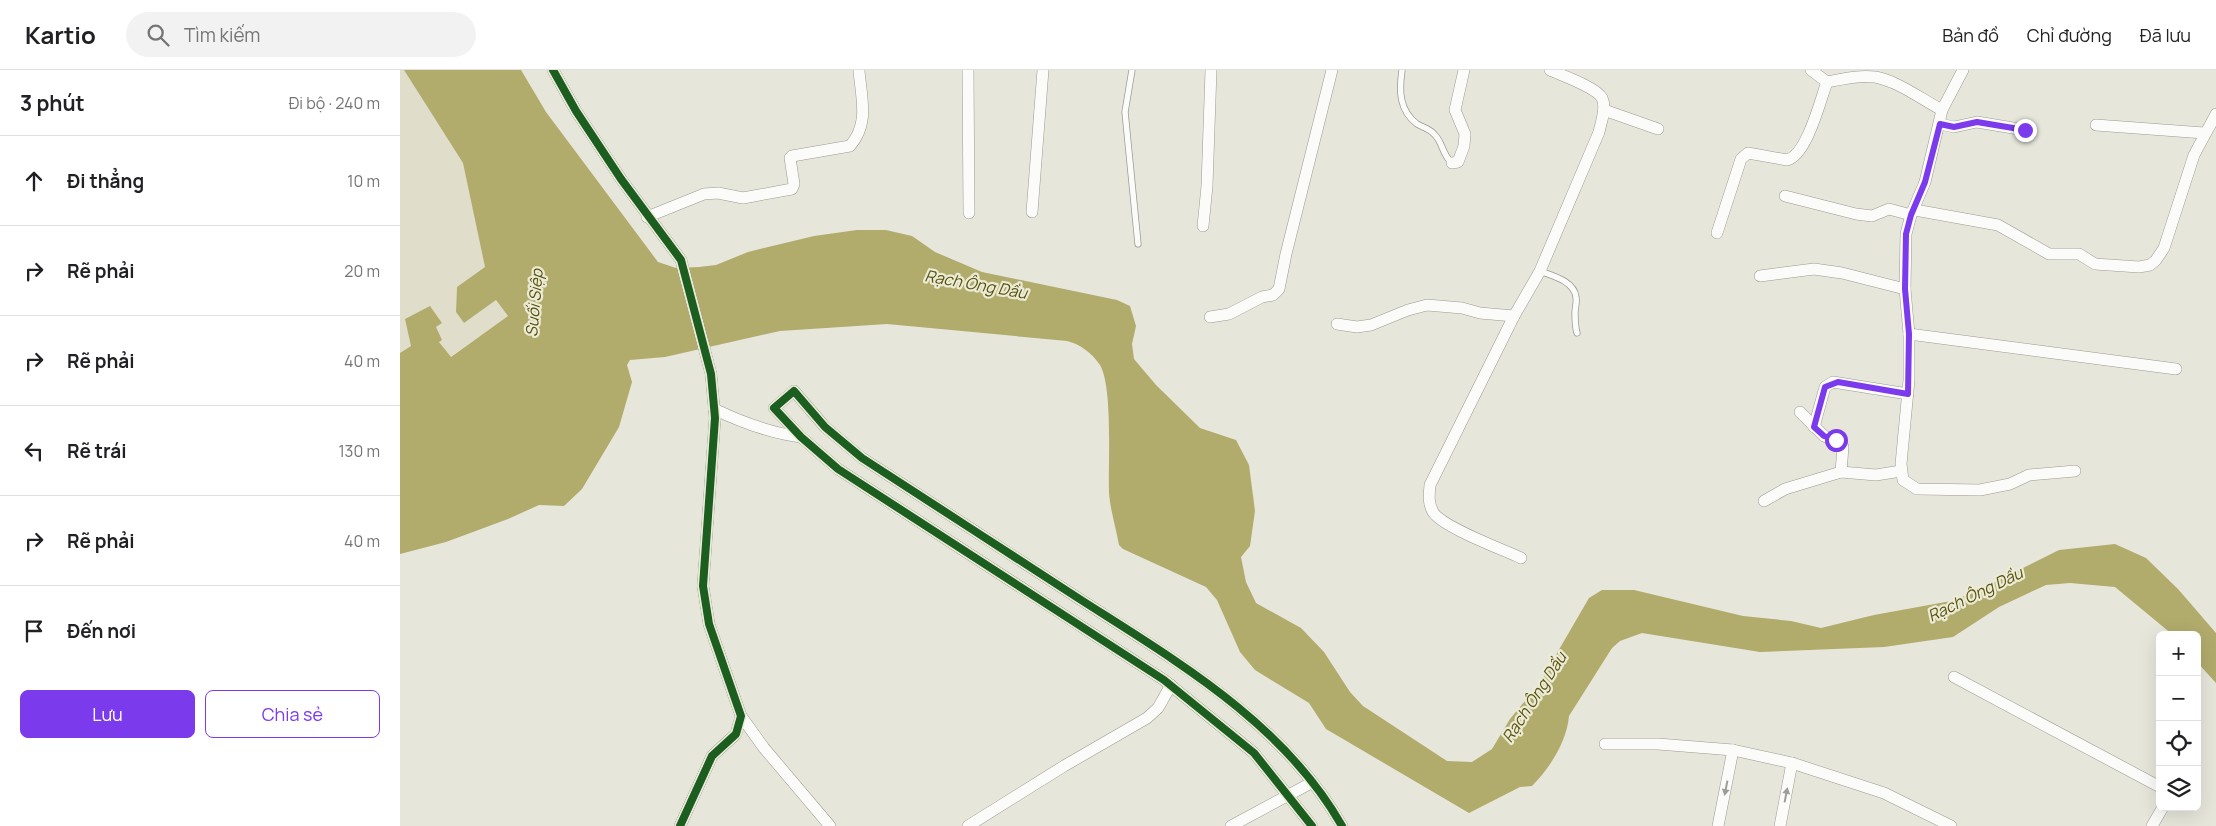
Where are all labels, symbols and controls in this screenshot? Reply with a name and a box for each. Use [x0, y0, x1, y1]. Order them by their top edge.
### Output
search box [126, 12, 476, 57]
text: Kartio [25, 18, 96, 51]
icon: search [144, 21, 172, 49]
text: Tìm kiếm [184, 22, 260, 48]
text: Bản đồ [1942, 23, 1999, 47]
text: Chỉ đường [2027, 23, 2112, 47]
text: Đã lưu [2140, 23, 2191, 47]
text: 3 phút [20, 89, 85, 117]
text: Đi bộ · 240 m [289, 92, 380, 114]
route end [2014, 119, 2037, 142]
icon: ahead [20, 167, 48, 195]
text: Đi thẳng [67, 168, 144, 194]
text: 10 m [347, 170, 380, 192]
icon: right [20, 257, 48, 285]
text: Rẽ phải [67, 258, 135, 284]
text: 20 m [344, 260, 380, 282]
water label: Rạch Ông Dầu [923, 264, 1030, 304]
water label: Suối Siệp [520, 267, 548, 338]
icon: right [20, 347, 48, 375]
text: Rẽ phải [67, 348, 135, 374]
text: 40 m [344, 350, 380, 372]
route start [1825, 429, 1848, 452]
icon: left [20, 437, 48, 465]
text: Rẽ trái [67, 438, 127, 464]
text: 130 m [338, 440, 380, 462]
icon: right [20, 527, 48, 555]
text: Rẽ phải [67, 528, 135, 554]
text: 40 m [344, 530, 380, 552]
water label: Rạch Ông Dầu [1924, 561, 2028, 627]
icon: arrive [20, 617, 48, 645]
text: Đến nơi [67, 618, 136, 644]
map controls [2156, 631, 2201, 811]
button: + [2156, 631, 2201, 676]
water label: Rạch Ông Dầu [1497, 646, 1572, 746]
button: − [2156, 676, 2201, 721]
button: Lưu [20, 690, 195, 738]
button: Chia sẻ [205, 690, 380, 738]
button: locate [2156, 721, 2201, 766]
button: layers [2156, 766, 2201, 811]
one-way arrow [1722, 781, 1730, 796]
one-way arrow [1782, 786, 1790, 802]

